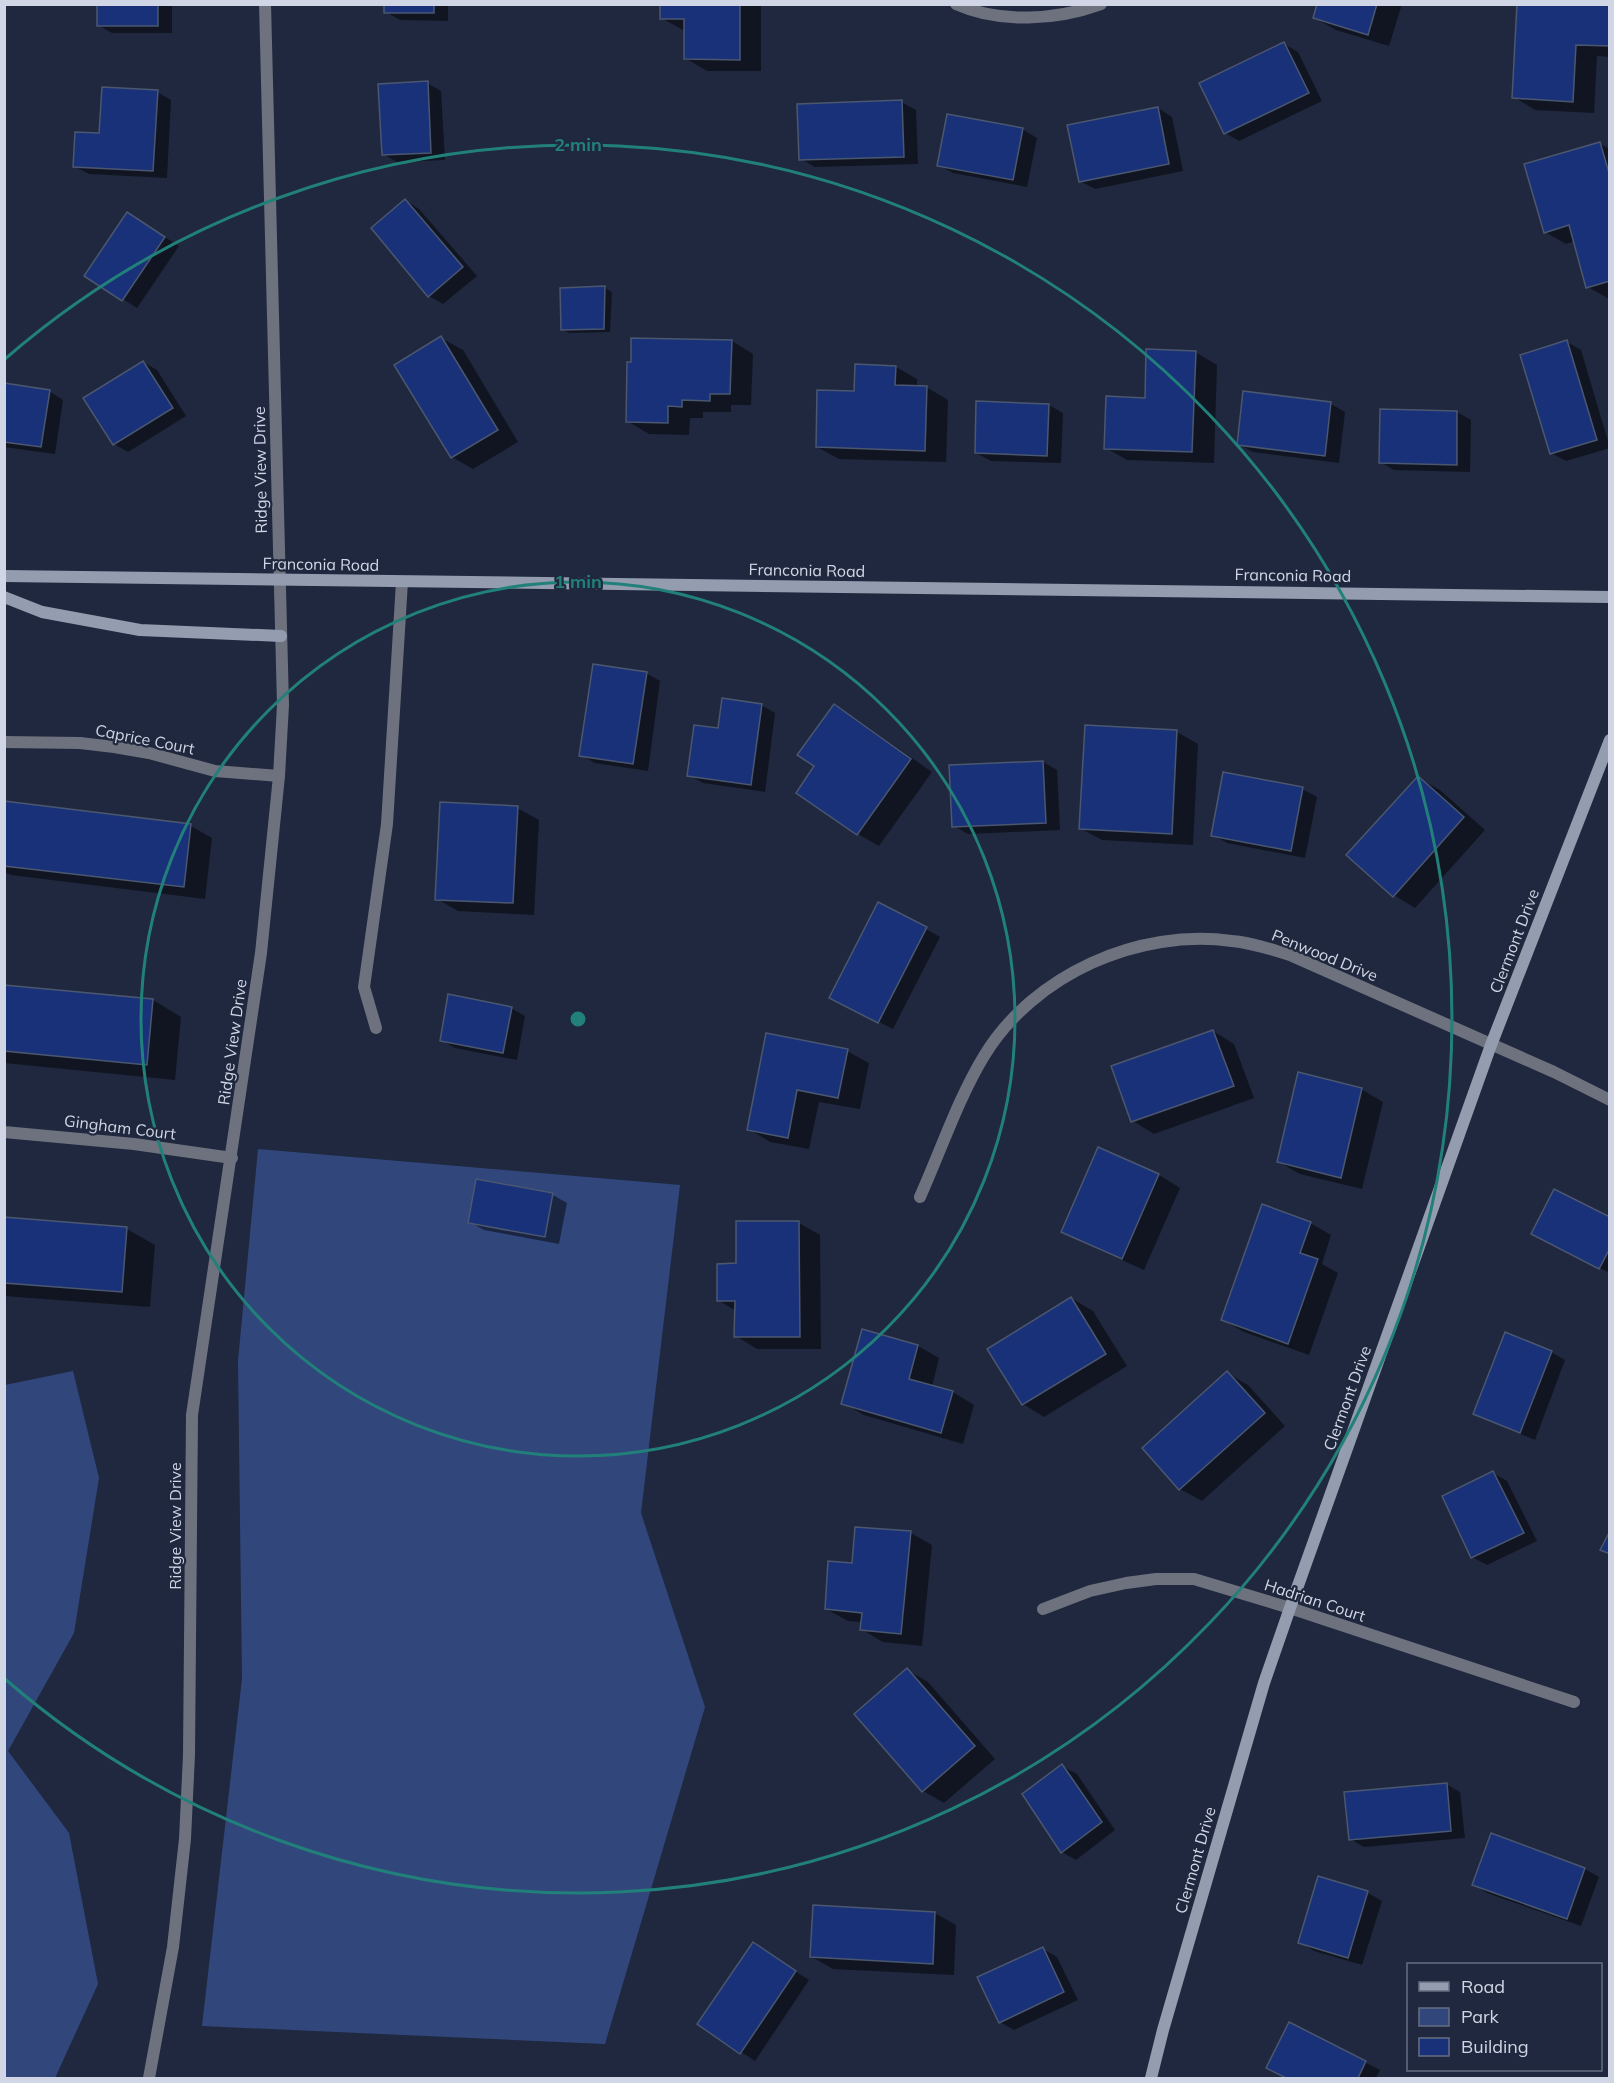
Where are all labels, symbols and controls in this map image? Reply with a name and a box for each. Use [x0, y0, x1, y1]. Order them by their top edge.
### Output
text: 2 min [554, 133, 602, 156]
street label: Ridge View Drive [249, 406, 271, 534]
street label: Franconia Road [263, 553, 379, 575]
street label: Franconia Road [749, 559, 865, 581]
street label: Franconia Road [1235, 564, 1351, 586]
text: 1 min [554, 570, 602, 593]
street label: Caprice Court [94, 720, 197, 759]
street label: Clermont Drive [1485, 886, 1543, 996]
street label: Penwood Drive [1269, 925, 1381, 985]
street label: Ridge View Drive [213, 978, 251, 1106]
centre of rings [568, 1009, 588, 1029]
street label: Gingham Court [63, 1110, 177, 1144]
street label: Clermont Drive [1319, 1343, 1375, 1453]
street label: Ridge View Drive [165, 1462, 185, 1590]
street label: Hadrian Court [1262, 1574, 1368, 1626]
street label: Clermont Drive [1170, 1804, 1220, 1916]
legend [1407, 1963, 1602, 2071]
text: Road [1461, 1975, 1505, 1998]
text: Park [1461, 2005, 1500, 2028]
text: Building [1461, 2035, 1529, 2058]

